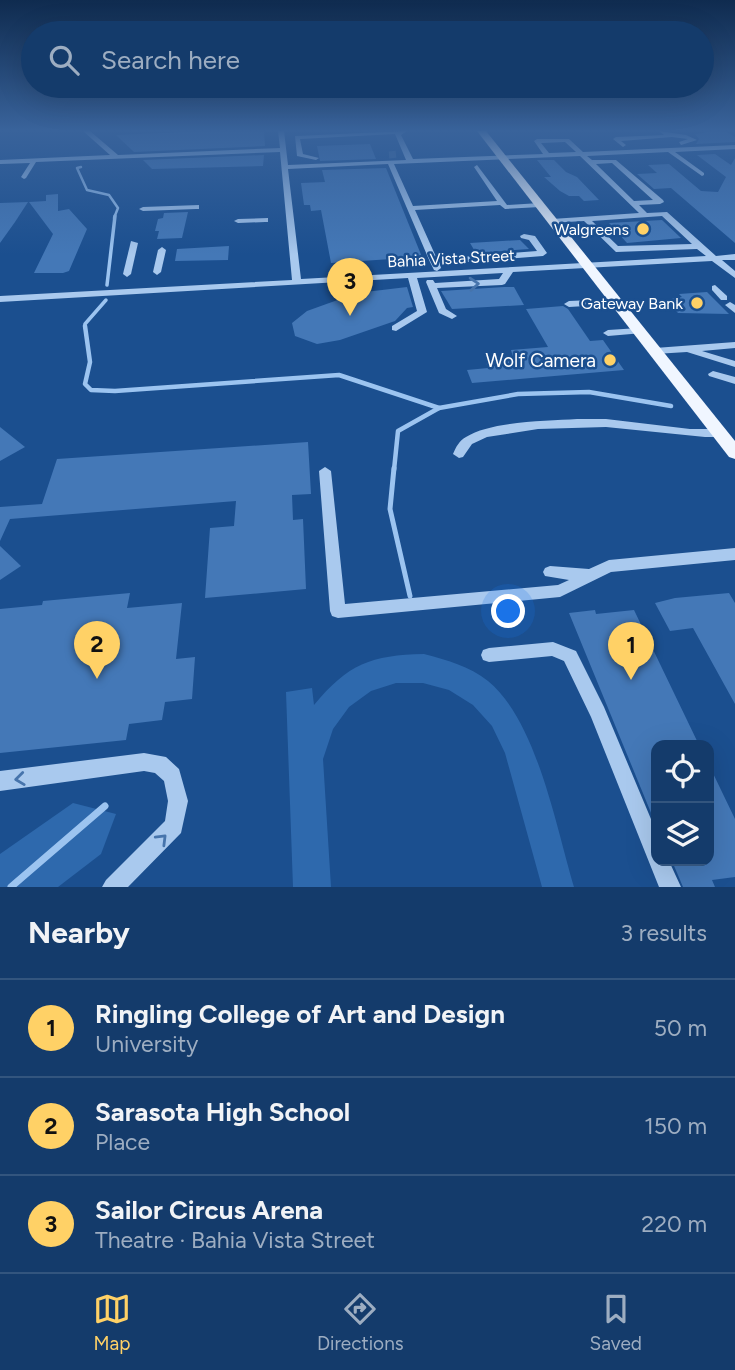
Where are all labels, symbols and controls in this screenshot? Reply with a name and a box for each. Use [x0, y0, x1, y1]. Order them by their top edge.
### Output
search box [21, 21, 714, 98]
icon: search [45, 41, 83, 79]
text: Search here [101, 44, 240, 76]
place label: Walgreens [554, 220, 629, 239]
marker: Walgreens [635, 221, 651, 237]
street label: Bahia Vista Street [387, 246, 515, 271]
pin: 3 [327, 258, 373, 316]
one-way arrow [468, 277, 479, 292]
place label: Gateway Bank [581, 294, 683, 313]
marker: Gateway Bank [689, 295, 705, 311]
place label: Wolf Camera [486, 349, 596, 372]
marker: Wolf Camera [602, 352, 618, 368]
your location [491, 594, 525, 628]
pin: 2 [74, 621, 120, 679]
pin: 1 [608, 622, 654, 680]
map controls [651, 740, 714, 866]
button: locate [651, 740, 714, 803]
one-way arrow [14, 771, 26, 786]
button: layers [651, 803, 714, 866]
one-way arrow [153, 834, 166, 847]
text: Nearby [28, 914, 130, 951]
text: 3 results [620, 919, 707, 947]
text: Ringling College of Art and Design [95, 998, 505, 1030]
text: 1 [46, 1014, 56, 1042]
text: 50 m [654, 1014, 707, 1042]
text: University [95, 1030, 198, 1058]
text: Sarasota High School [95, 1096, 350, 1128]
text: 2 [44, 1112, 58, 1140]
text: 150 m [644, 1112, 707, 1140]
text: Place [95, 1128, 150, 1156]
text: Sailor Circus Arena [95, 1194, 323, 1226]
text: 3 [45, 1210, 57, 1238]
text: 220 m [641, 1210, 707, 1238]
text: Theatre · Bahia Vista Street [95, 1226, 375, 1254]
tab: Map [93, 1290, 131, 1355]
tab: Directions [317, 1290, 404, 1355]
tab: Saved [590, 1290, 642, 1355]

